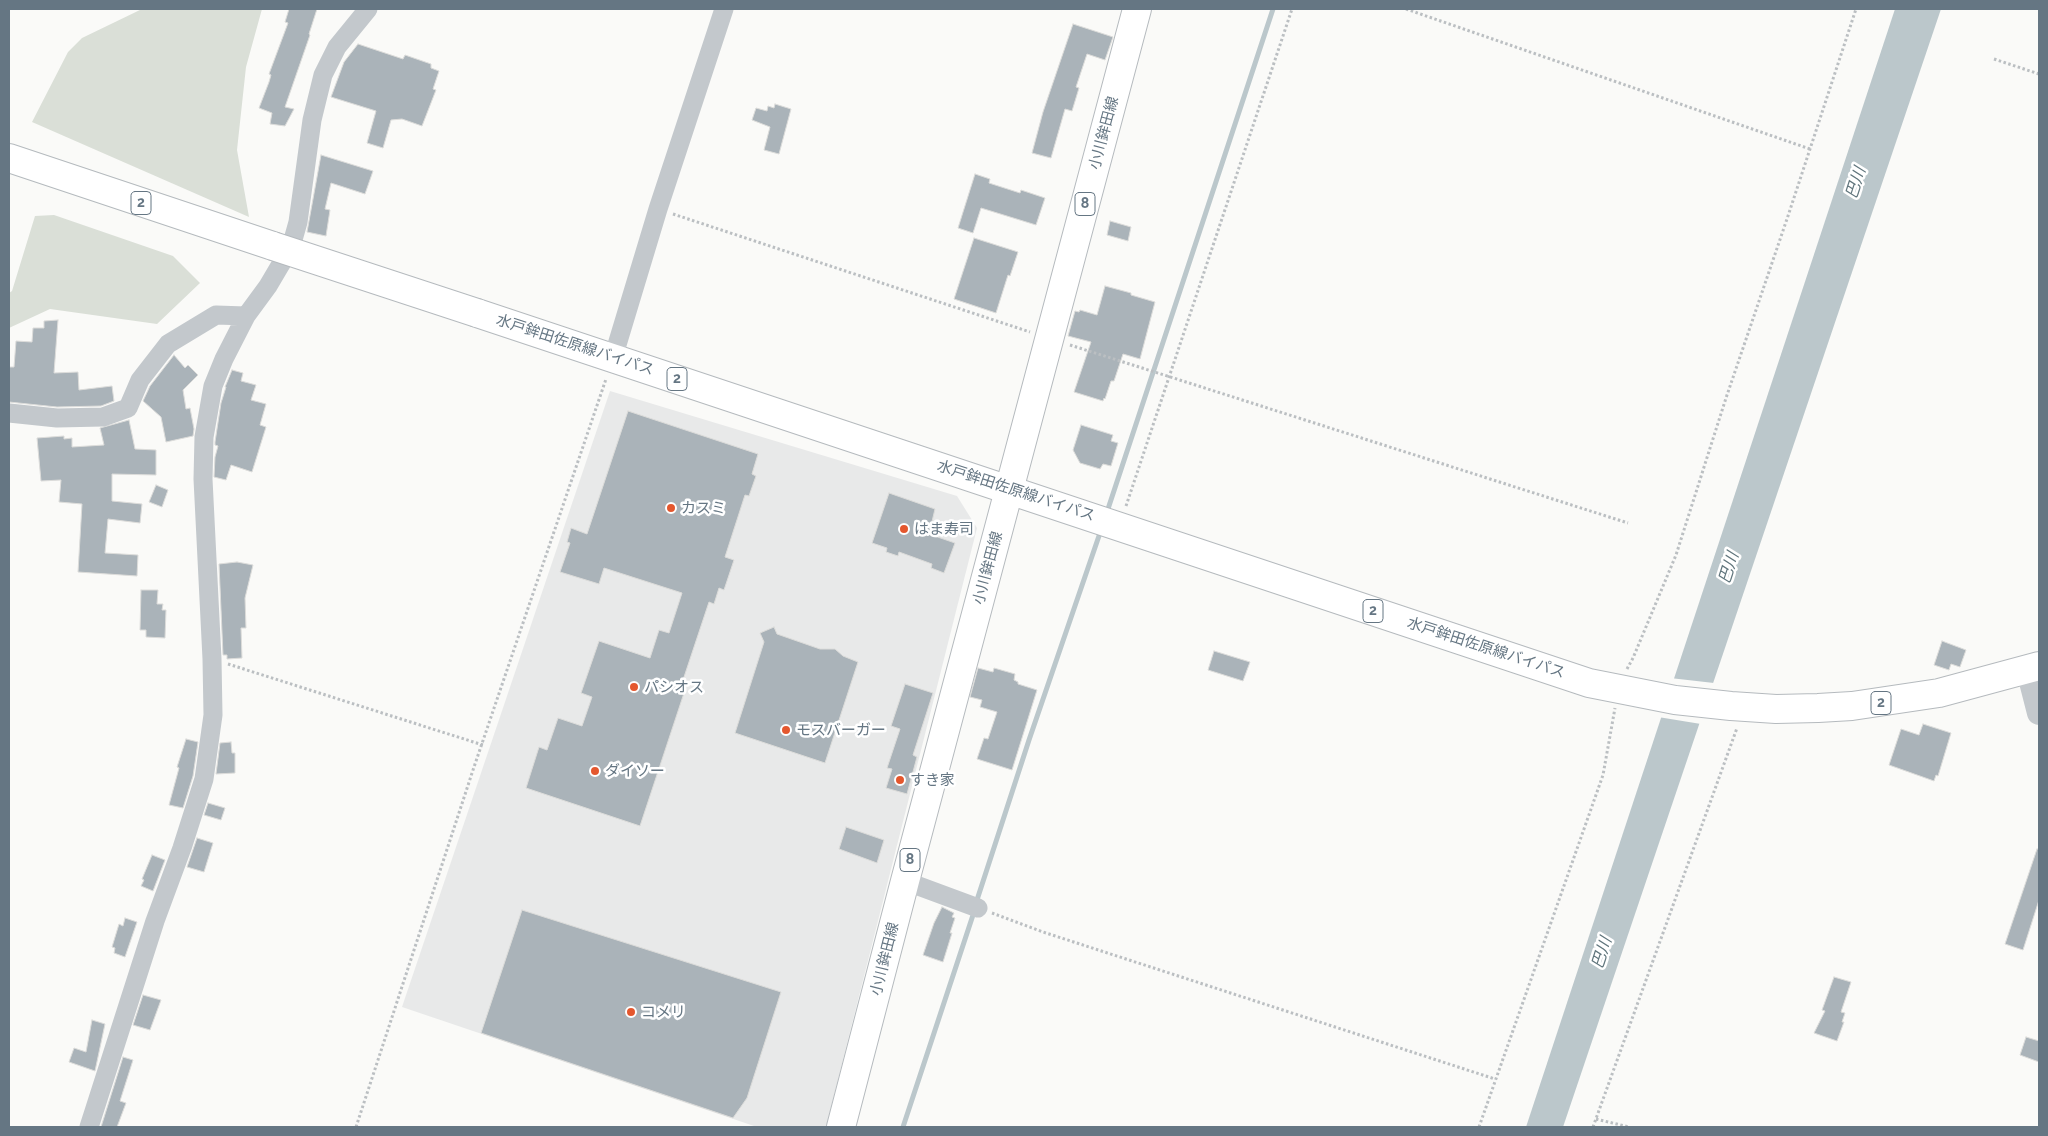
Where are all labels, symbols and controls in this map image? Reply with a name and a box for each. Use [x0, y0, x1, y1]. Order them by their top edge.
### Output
street label: 小川鉾田線 [1086, 94, 1122, 172]
water label: 巴川 [1842, 165, 1870, 201]
road number: 2 [131, 192, 151, 214]
road number: 8 [1075, 192, 1095, 215]
street label: 水戸鉾田佐原線バイパス [494, 311, 656, 379]
road number: 2 [667, 368, 687, 390]
street label: 水戸鉾田佐原線バイパス [935, 457, 1097, 525]
place label: カスミ [681, 499, 726, 517]
marker: カスミ [665, 502, 677, 514]
place label: はま寿司 [914, 520, 974, 538]
marker: はま寿司 [898, 523, 910, 535]
street label: 小川鉾田線 [970, 529, 1006, 607]
water label: 巴川 [1715, 550, 1743, 586]
road number: 2 [1363, 600, 1383, 622]
street label: 水戸鉾田佐原線バイパス [1405, 614, 1567, 682]
place label: パシオス [644, 678, 704, 696]
marker: パシオス [628, 681, 640, 693]
road number: 2 [1871, 691, 1891, 714]
place label: モスバーガー [796, 721, 886, 739]
marker: モスバーガー [780, 724, 792, 736]
place label: ダイソー [605, 762, 665, 780]
marker: ダイソー [589, 765, 601, 777]
place label: すき家 [910, 771, 955, 789]
marker: すき家 [894, 774, 906, 786]
road number: 8 [900, 848, 920, 872]
street label: 小川鉾田線 [867, 920, 903, 998]
water label: 巴川 [1588, 935, 1616, 971]
place label: コメリ [641, 1003, 686, 1021]
marker: コメリ [625, 1006, 637, 1018]

